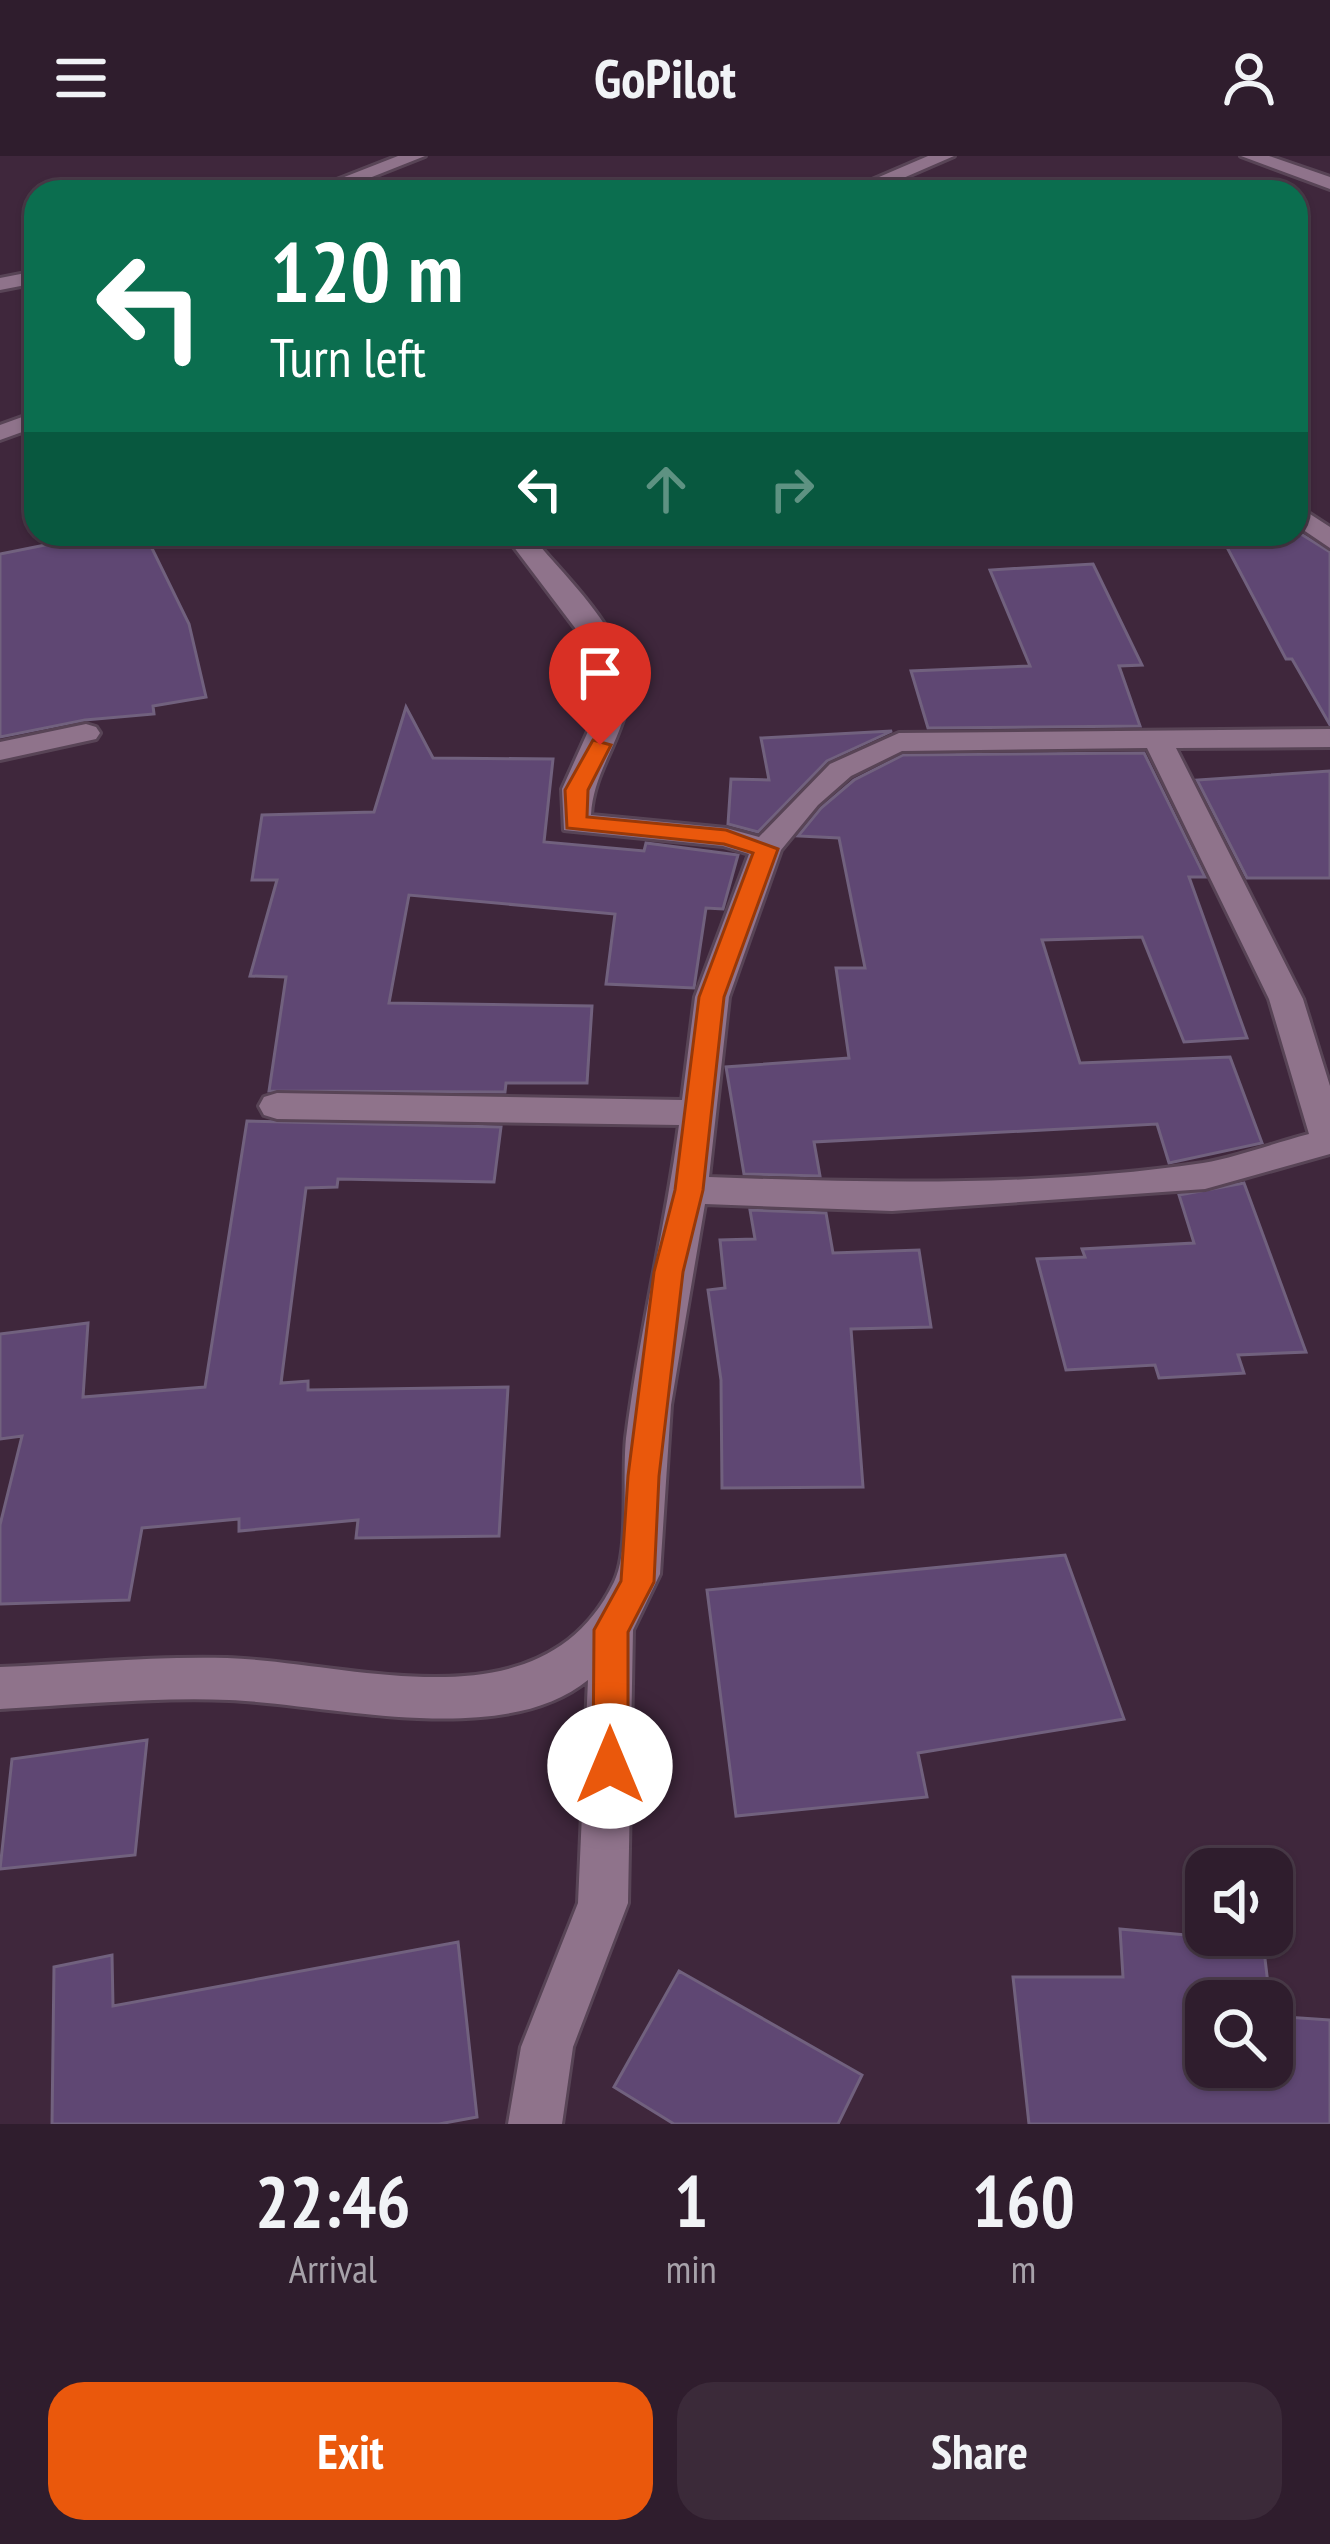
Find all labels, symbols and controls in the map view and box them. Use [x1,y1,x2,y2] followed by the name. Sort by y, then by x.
[594,43,736,113] text: GoPilot
[48,45,114,111] icon: menu
[1216,45,1282,111] icon: person
[270,216,463,325] text: 120 m
[72,228,228,384] icon: left
[270,322,426,392] text: Turn left
[507,456,573,522] icon: left
[633,456,699,522] icon: ahead
[759,456,825,522] icon: right
[549,622,651,745] pin
[567,640,633,706] icon: arrive
[547,1703,673,1829] position arrow
[1185,1848,1293,2088] map controls
[1185,1848,1293,1956] button: sound
[1185,1980,1293,2088] button: search
[255,2154,411,2247] text: 22:46
[674,2154,708,2247] text: 1
[972,2154,1075,2247] text: 160
[289,2243,377,2294] text: Arrival
[666,2243,717,2294] text: min
[1011,2243,1036,2294] text: m
[48,2382,653,2520] button: Exit
[677,2382,1282,2520] button: Share

